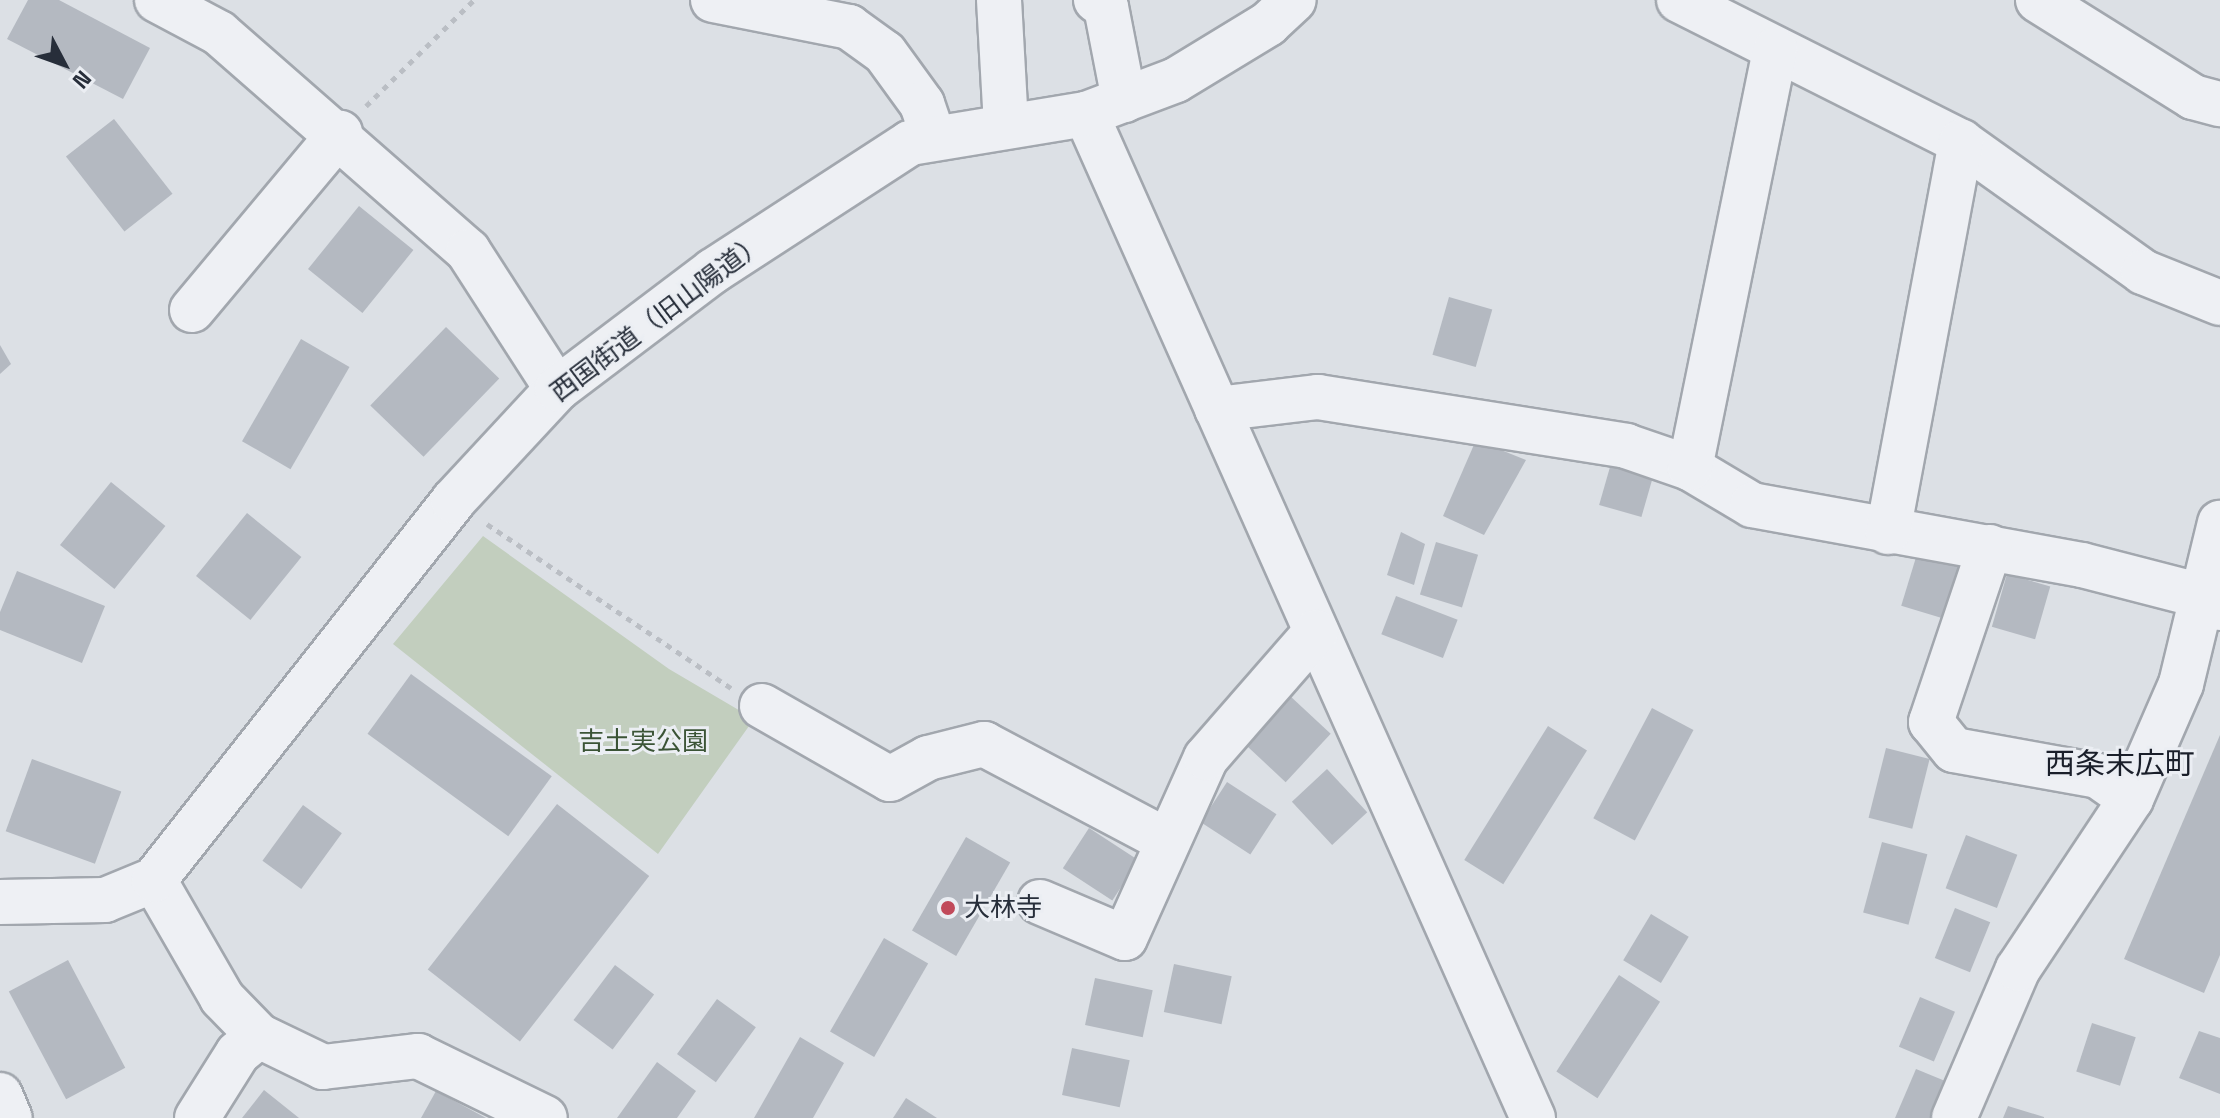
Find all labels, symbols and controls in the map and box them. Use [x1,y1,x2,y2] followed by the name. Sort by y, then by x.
[24,24,104,104] north arrow
[67,65,98,94] text: N
[545,227,771,409] street label: 西国街道（旧山陽道）
[578,726,708,758] park label: 吉土実公園
[2045,746,2195,782] district label: 西条末広町
[964,892,1042,924] place label: 大林寺
[939,899,957,917] marker: 大林寺

